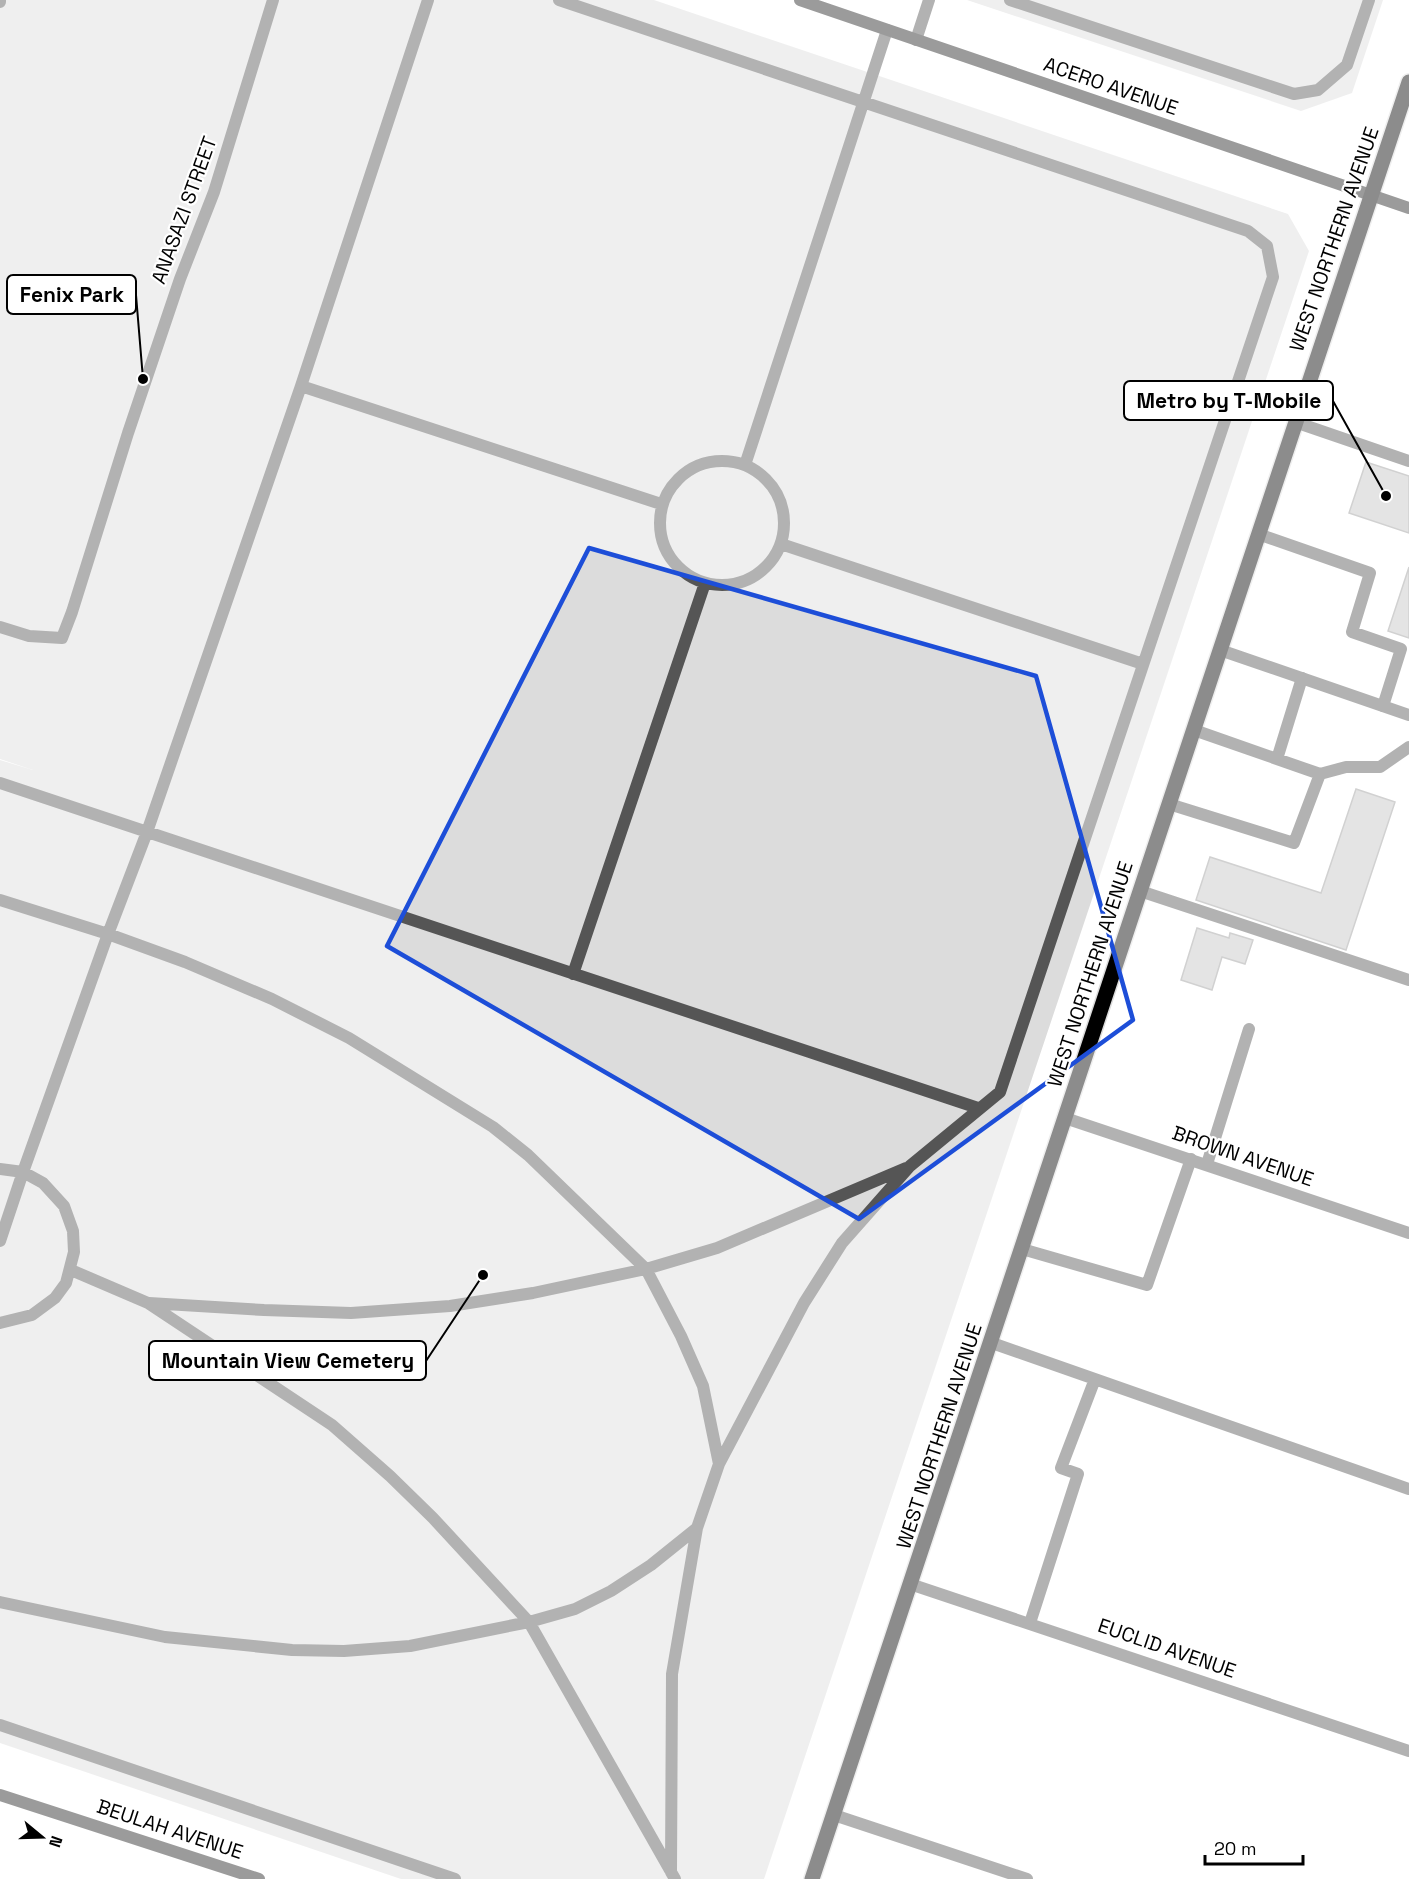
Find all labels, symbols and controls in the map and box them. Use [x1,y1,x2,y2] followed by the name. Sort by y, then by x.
[1040,51,1182,121] street label: ACERO AVENUE
[1283,123,1385,355] street label: WEST NORTHERN AVENUE
[145,132,223,287] street label: ANASAZI STREET
[7,275,136,314] callout: Fenix Park
[20,281,124,308] text: Fenix Park
[1124,381,1333,420] callout: Metro by T-Mobile
[1137,387,1321,414] text: Metro by T-Mobile
[1041,858,1139,1090] street label: WEST NORTHERN AVENUE
[1169,1120,1317,1192] street label: BROWN AVENUE
[890,1320,988,1552] street label: WEST NORTHERN AVENUE
[149,1341,426,1380] callout: Mountain View Cemetery
[162,1347,414,1374] text: Mountain View Cemetery
[1094,1612,1240,1684] street label: EUCLID AVENUE
[94,1793,246,1865] street label: BEULAH AVENUE
[12,1807,72,1867] north arrow
[1205,1828,1302,1866] scale bar
[44,1833,67,1850] text: N
[1214,1837,1257,1860] text: 20 m

